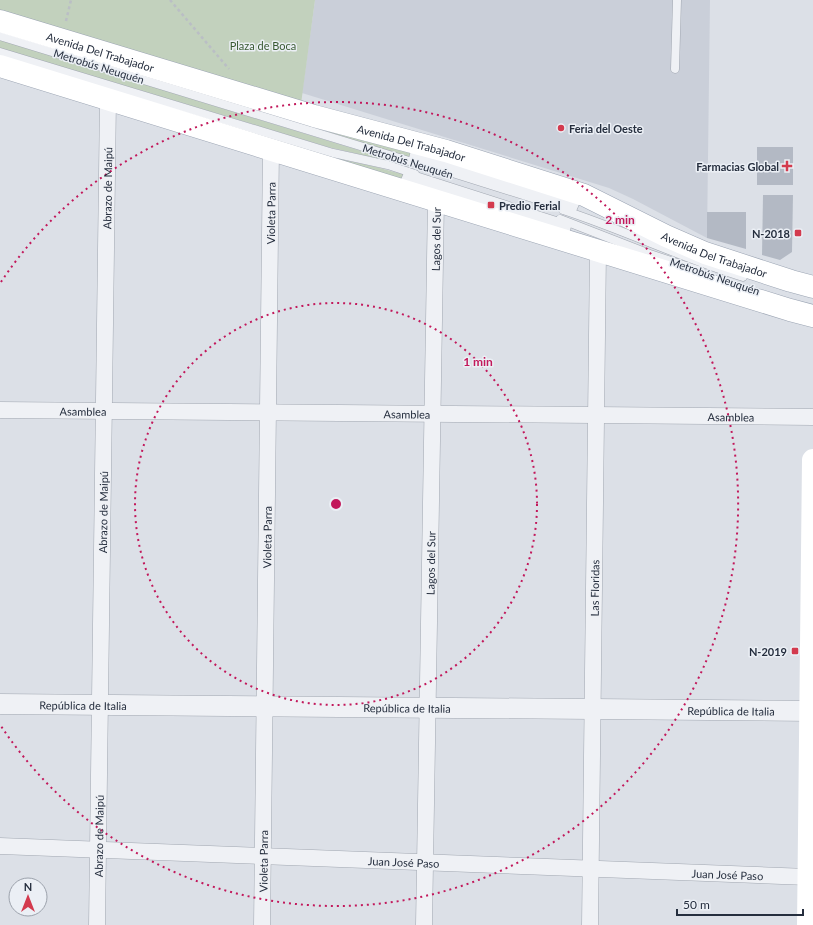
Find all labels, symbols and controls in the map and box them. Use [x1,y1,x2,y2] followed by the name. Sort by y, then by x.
[45,29,156,74] street label: Avenida Del Trabajador
[230,39,296,52] park label: Plaza de Boca
[52,46,146,86] street label: Metrobús Neuquén
[356,121,467,163] street label: Avenida Del Trabajador
[569,122,643,135] place label: Feria del Oeste
[556,123,566,133] marker: Feria del Oeste
[361,141,455,181] street label: Metrobús Neuquén
[100,147,114,229] street label: Abrazo de Maipú
[696,160,779,173] place label: Farmacias Global
[782,161,792,171] marker: Farmacias Global
[263,182,277,244] street label: Violeta Parra
[499,199,561,212] place label: Predio Ferial
[486,200,496,210] marker: Predio Ferial
[428,207,442,271] street label: Lagos del Sur
[605,212,635,227] text: 2 min
[752,227,790,240] place label: N-2018
[660,228,769,279] street label: Avenida Del Trabajador
[793,228,803,238] marker: N-2018
[668,255,762,297] street label: Metrobús Neuquén
[463,354,493,369] text: 1 min
[60,404,106,417] street label: Asamblea
[384,407,430,420] street label: Asamblea
[708,410,754,423] street label: Asamblea
[95,471,110,553] street label: Abrazo de Maipú
[329,497,343,511] centre of rings
[260,506,273,568] street label: Violeta Parra
[423,531,437,595] street label: Lagos del Sur
[587,559,601,616] street label: Las Floridas
[749,645,787,658] place label: N-2019
[790,646,800,656] marker: N-2019
[39,698,127,712] street label: República de Italia
[363,701,451,714] street label: República de Italia
[687,703,775,717] street label: República de Italia
[91,795,105,877] street label: Abrazo de Maipú
[256,830,270,892] street label: Violeta Parra
[368,854,440,869] street label: Juan José Paso
[691,866,764,882] street label: Juan José Paso
[8,877,48,917] north arrow
[24,880,32,893] text: N
[677,891,803,917] scale bar
[683,897,710,912] text: 50 m

